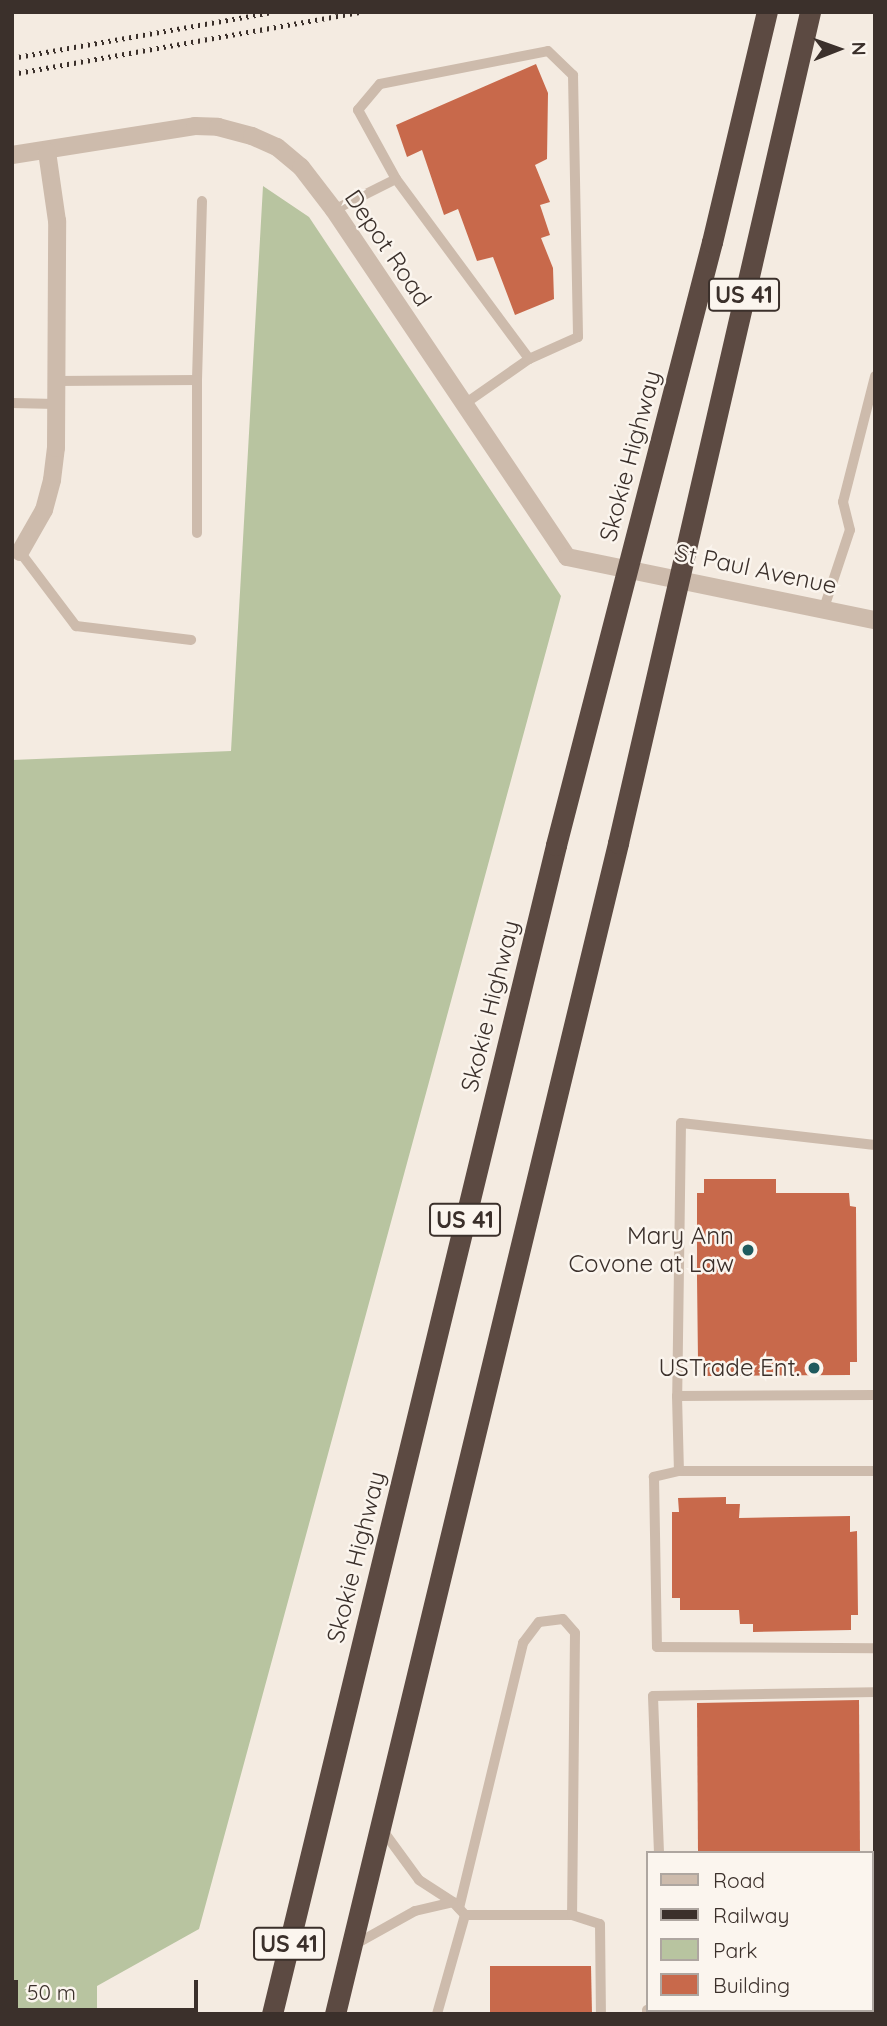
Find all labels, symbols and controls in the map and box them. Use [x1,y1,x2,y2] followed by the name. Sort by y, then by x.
[803,14,873,84] north arrow
[847,41,871,56] text: N
[339,184,437,312] street label: Depot Road
[707,276,781,314] road number: US 41
[593,367,667,545] street label: Skokie Highway
[673,538,839,600] street label: St Paul Avenue
[455,917,525,1095] street label: Skokie Highway
[428,1200,502,1240] road number: US 41
[568,1222,734,1278] place label: Mary Ann Covone at Law
[740,1242,756,1258] marker: Mary Ann Covone at Law
[658,1354,800,1382] place label: USTrade Ent.
[806,1360,822,1376] marker: USTrade Ent.
[321,1468,391,1646] street label: Skokie Highway
[646,1851,873,2012] legend
[713,1867,765,1893] text: Road
[713,1902,789,1928] text: Railway
[252,1924,326,1964] road number: US 41
[713,1937,757,1963] text: Park
[18,1966,201,2010] scale bar
[713,1972,790,1998] text: Building
[27,1979,76,2005] text: 50 m

